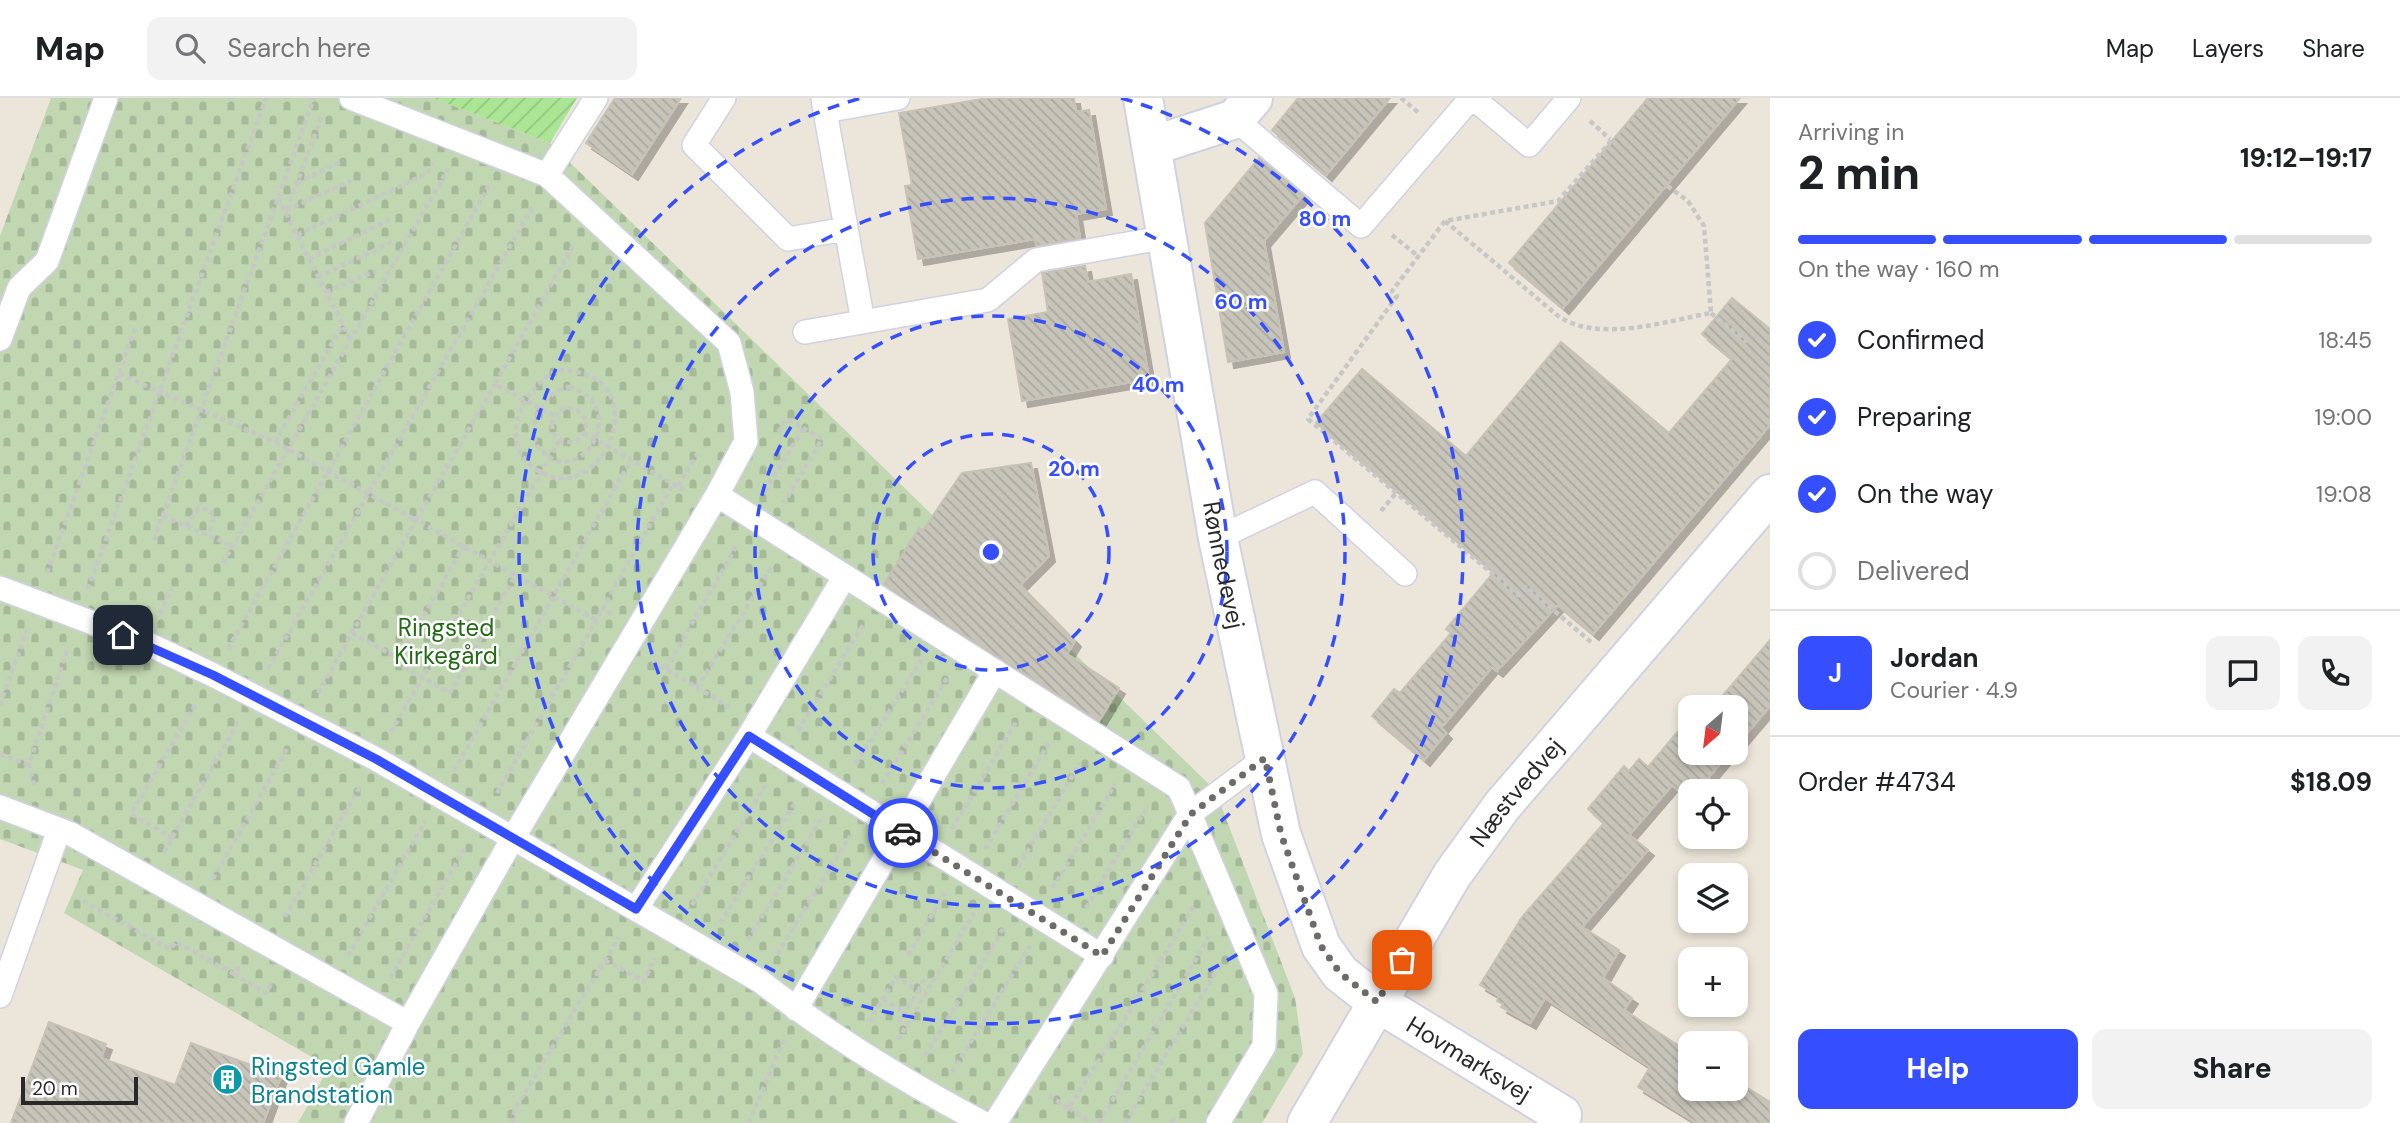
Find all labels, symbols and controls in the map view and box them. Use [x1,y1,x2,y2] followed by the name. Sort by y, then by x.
[147,17,637,80] search box
[35,27,105,70] text: Map
[171,29,209,67] icon: search
[227,31,371,65] text: Search here
[2106,33,2154,64] text: Map
[2192,33,2264,64] text: Layers
[2302,33,2365,64] text: Share
[1798,117,1904,147] text: Arriving in
[2240,141,2372,175] text: 19:12–19:17
[1798,143,1920,203] text: 2 min
[1299,205,1351,233] text: 80 m
[1798,254,1999,284] text: On the way · 160 m
[1215,288,1267,316] text: 60 m
[1798,321,1836,359] icon: check
[1857,323,1984,357] text: Confirmed
[2318,325,2372,355] text: 18:45
[1131,371,1185,399] text: 40 m
[1798,398,1836,436] icon: check
[1857,400,1972,434] text: Preparing
[2314,402,2372,432] text: 19:00
[1048,455,1100,483] text: 20 m
[1798,475,1836,513] icon: check
[1857,477,1993,511] text: On the way
[2316,479,2372,509] text: 19:08
[1196,499,1252,632] street label: Rønnedevej
[979,540,1003,564] centre of rings
[1857,554,1970,588] text: Delivered
[93,605,153,665] pin
[394,612,498,671] park label: Ringsted Kirkegård
[104,616,142,654] icon: home
[2206,636,2280,710] button: chat
[2298,636,2372,710] button: phone
[1890,641,1979,675] text: Jordan
[1828,656,1842,690] text: J
[1890,675,2018,705] text: Courier · 4.9
[1678,695,1748,765] north arrow
[1678,695,1748,1101] map controls
[1462,731,1569,853] street label: Næstvedvej
[1798,765,1956,799] text: Order #4734
[2290,765,2372,799] text: $18.09
[1678,779,1748,849] button: locate
[868,798,938,868] courier
[884,814,922,852] icon: car
[1678,863,1748,933] button: layers
[1372,930,1432,990] pin
[1383,941,1421,979] icon: bag
[1678,947,1748,1017] button: +
[1401,1008,1537,1108] street label: Hovmarksvej
[1798,1029,2078,1109] button: Help
[2092,1029,2372,1109] button: Share
[1678,1031,1748,1101] button: −
[251,1051,425,1110] place label: Ringsted Gamle Brandstation
[211,1063,245,1097] building icon: Ringsted Gamle Brandstation
[21,1074,138,1106] scale bar
[32,1076,78,1101] text: 20 m

